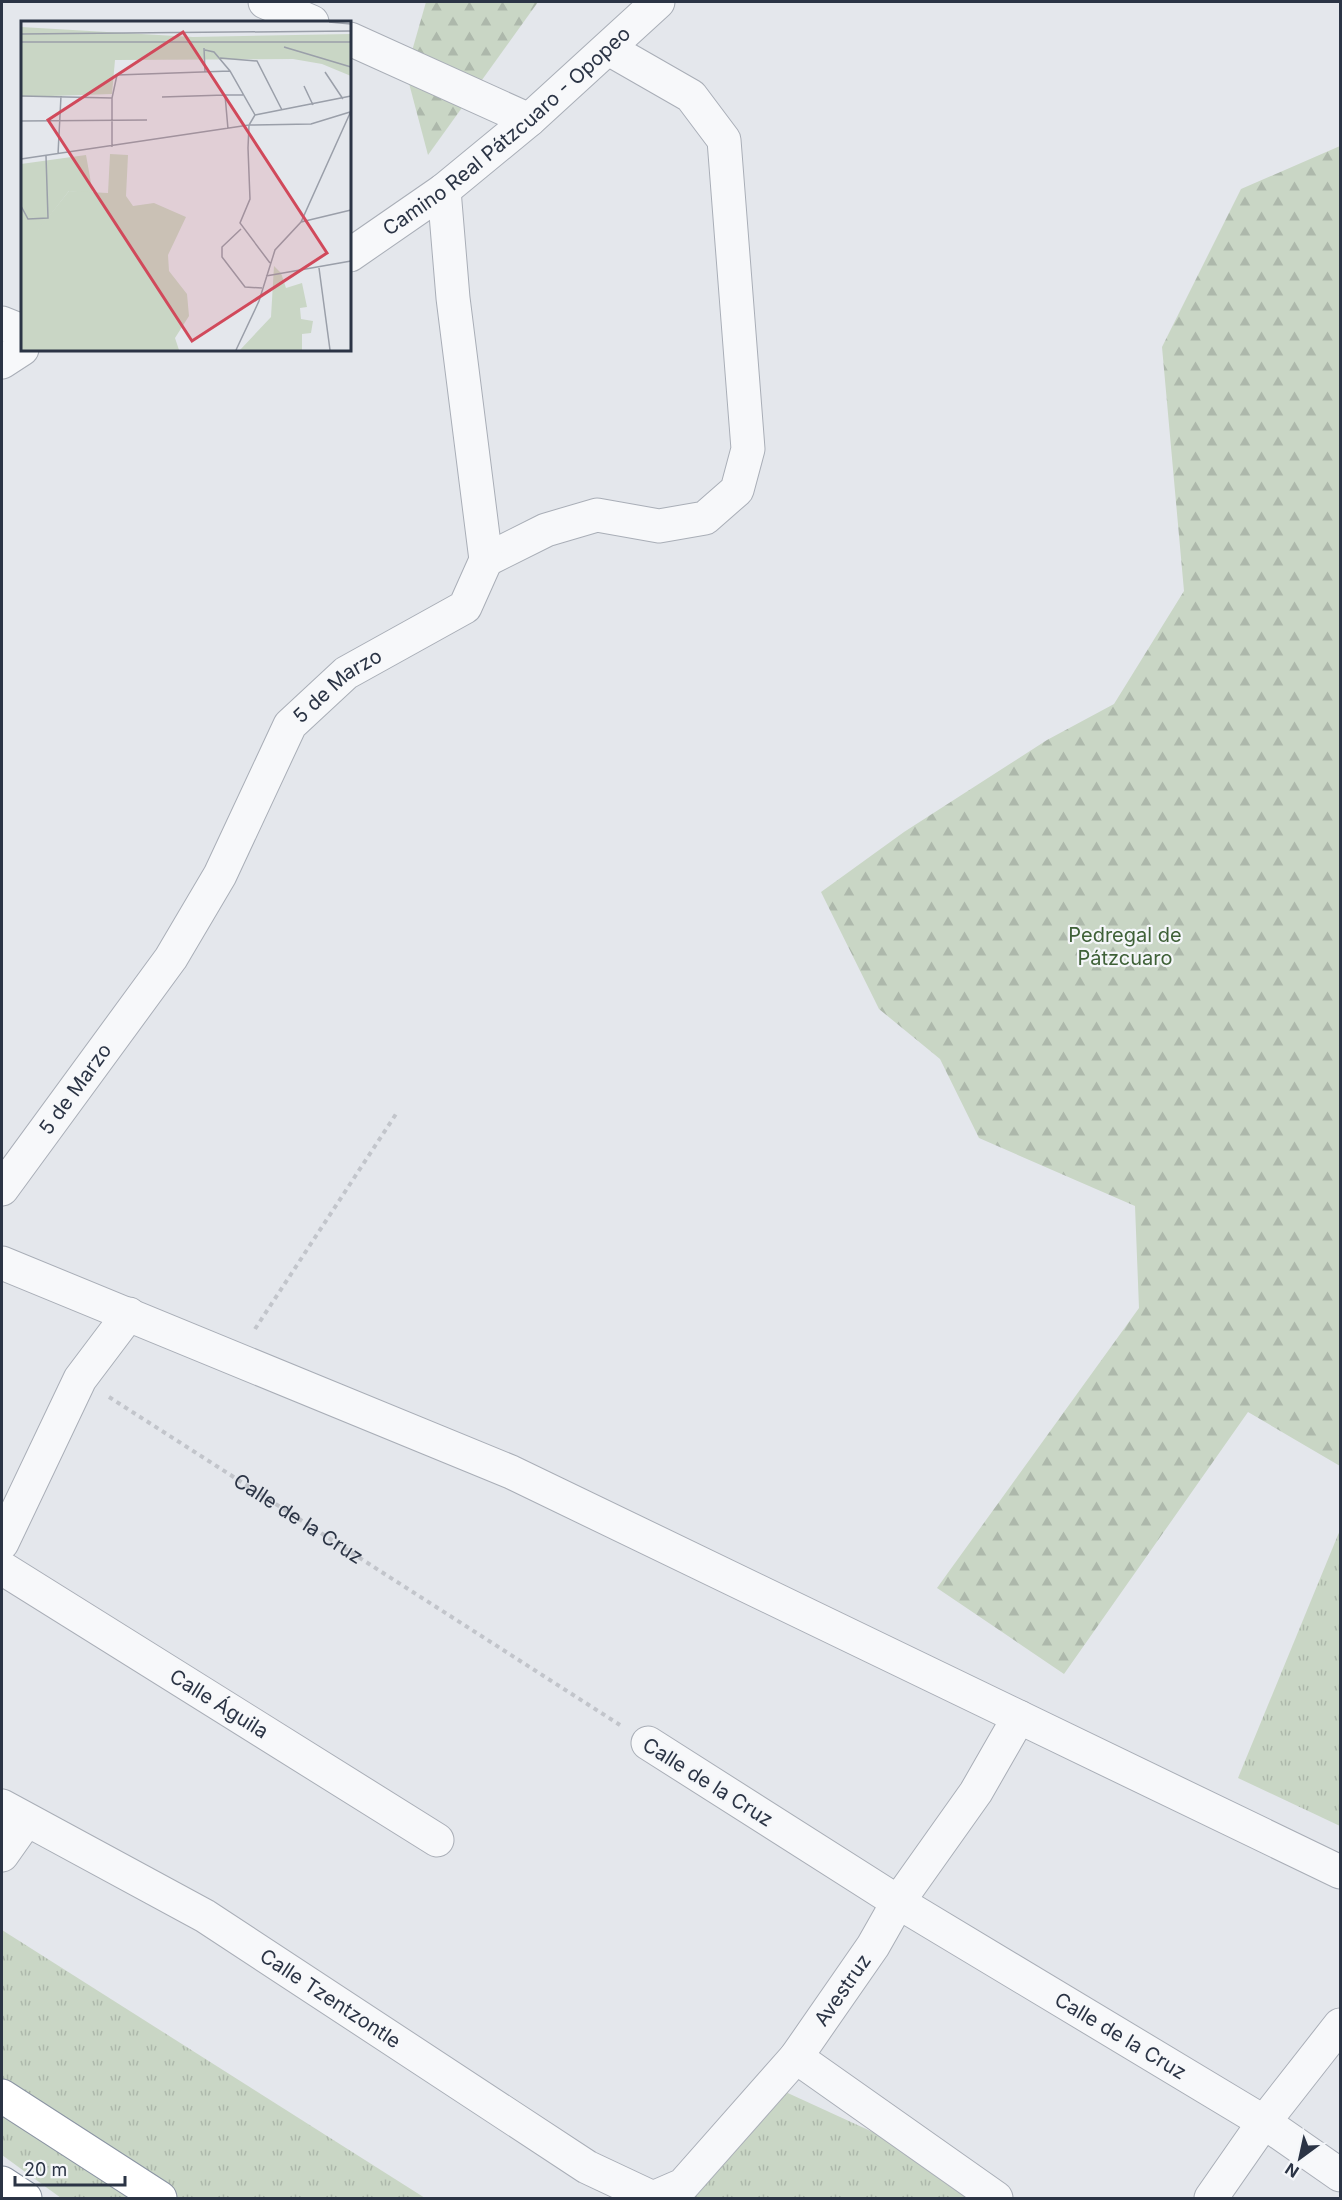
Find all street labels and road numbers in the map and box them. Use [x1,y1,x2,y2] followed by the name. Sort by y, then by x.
[378,21,635,241] street label: Camino Real Pátzcuaro - Opopeo
[288,644,386,728] street label: 5 de Marzo
[34,1039,116,1139] street label: 5 de Marzo
[229,1468,368,1569] street label: Calle de la Cruz
[165,1664,273,1743] street label: Calle Águila
[638,1732,778,1832] street label: Calle de la Cruz
[256,1944,405,2053] street label: Calle Tzentzontle
[809,1949,876,2031] street label: Avestruz
[1051,1987,1191,2084] street label: Calle de la Cruz

